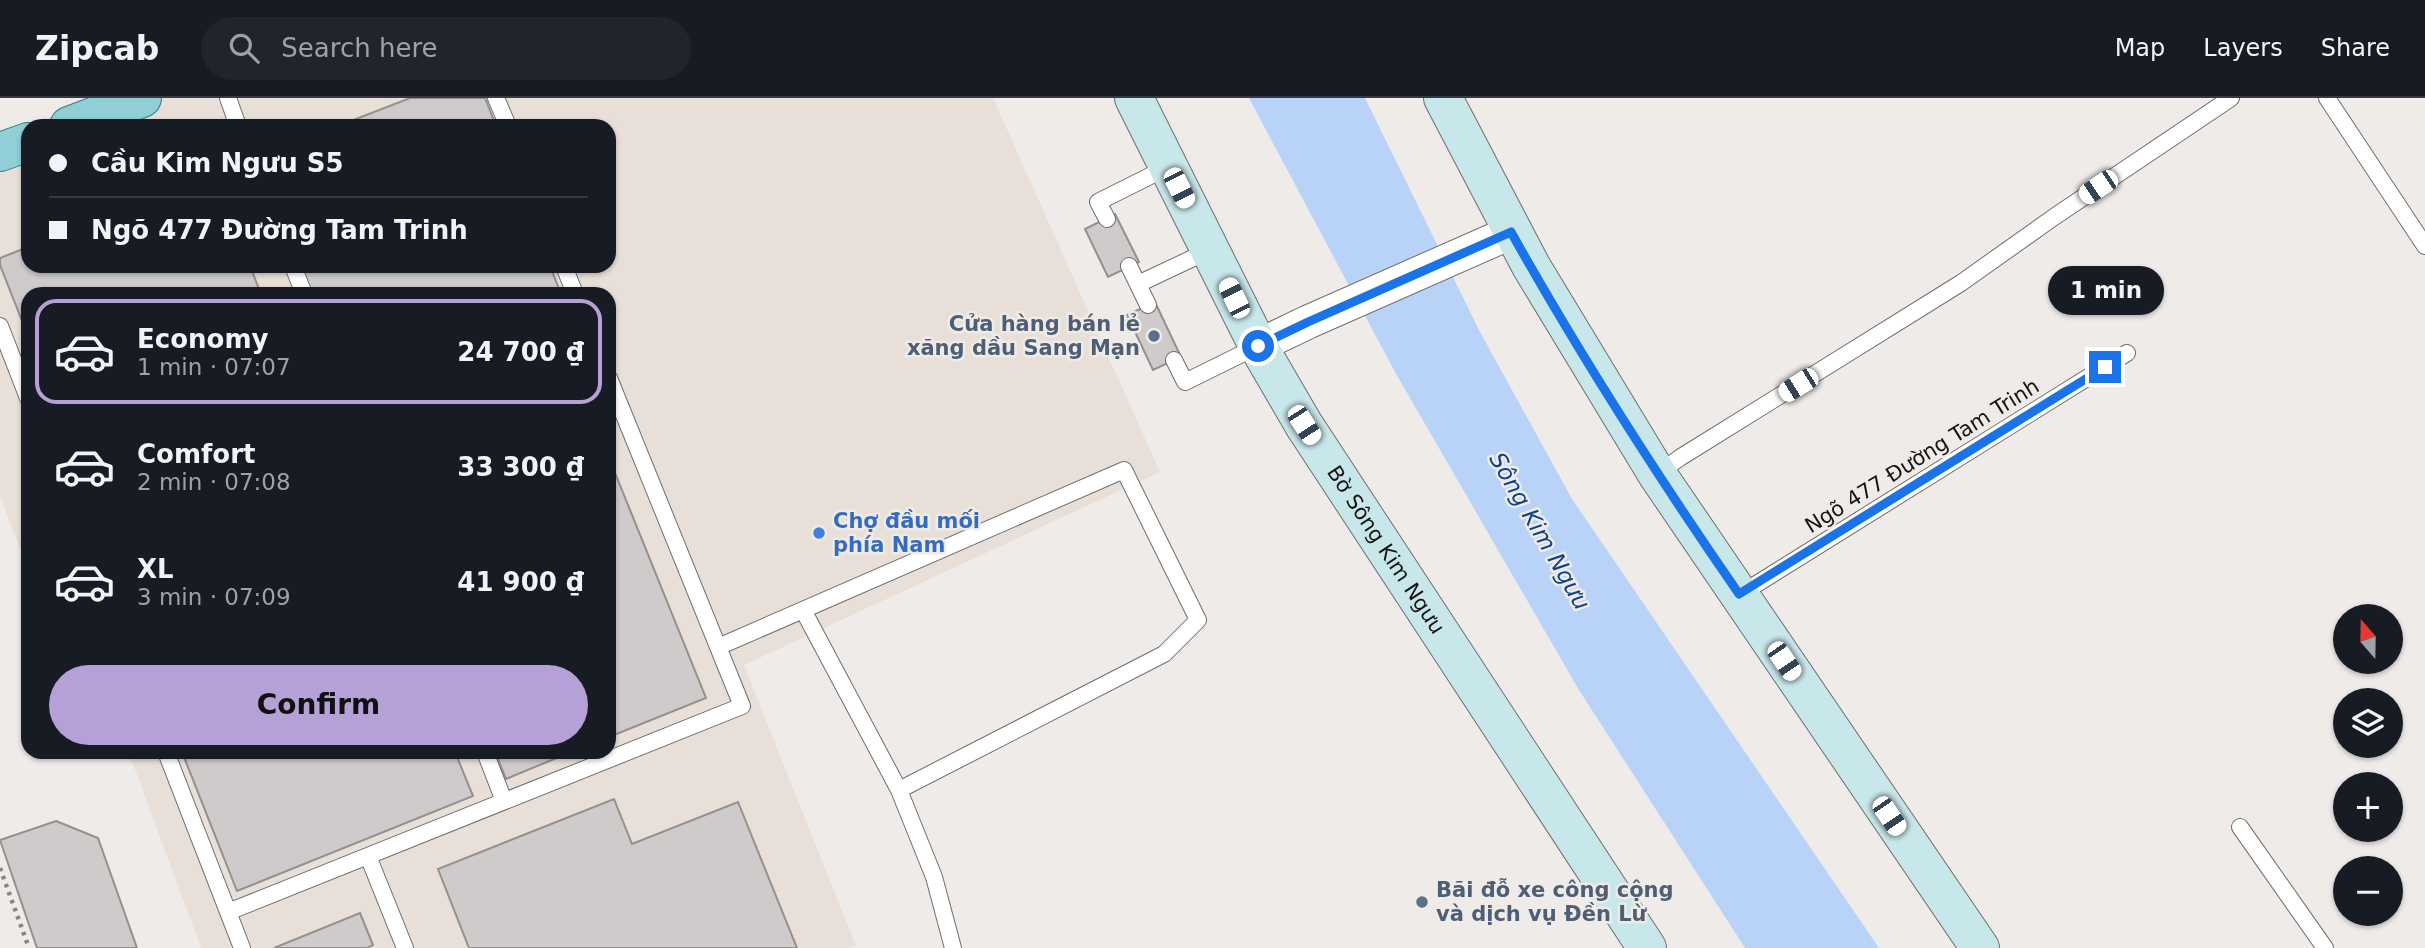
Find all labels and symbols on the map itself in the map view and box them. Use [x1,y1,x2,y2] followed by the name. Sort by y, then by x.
[1161,165,1198,211] car
[2075,167,2122,207] car
[2047,266,2163,314] callout: 1 min
[1216,275,1253,321] car
[907,312,1140,360] place label: Cửa hàng bán lẻ xăng dầu Sang Mạn
[1146,328,1162,344] marker: Cửa hàng bán lẻ xăng dầu Sang Mạn
[1242,330,1274,362] route start
[2089,351,2121,383] route end
[1775,365,1822,405] car
[1801,374,2043,538] street label: Ngõ 477 Đường Tam Trinh
[1284,402,1325,448] car
[1484,448,1596,614] water label: Sông Kim Ngưu
[1322,461,1450,638] street label: Bờ Sông Kim Ngưu
[833,509,980,557] place label: Chợ đầu mối phía Nam
[811,525,827,541] marker: Chợ đầu mối phía Nam
[2333,604,2403,674] north arrow
[1764,638,1805,684] car
[1869,793,1910,839] car
[1436,878,1674,926] place label: Bãi đỗ xe công cộng và dịch vụ Đền Lừ
[1414,894,1430,910] marker: Bãi đỗ xe công cộng và dịch vụ Đền Lừ

